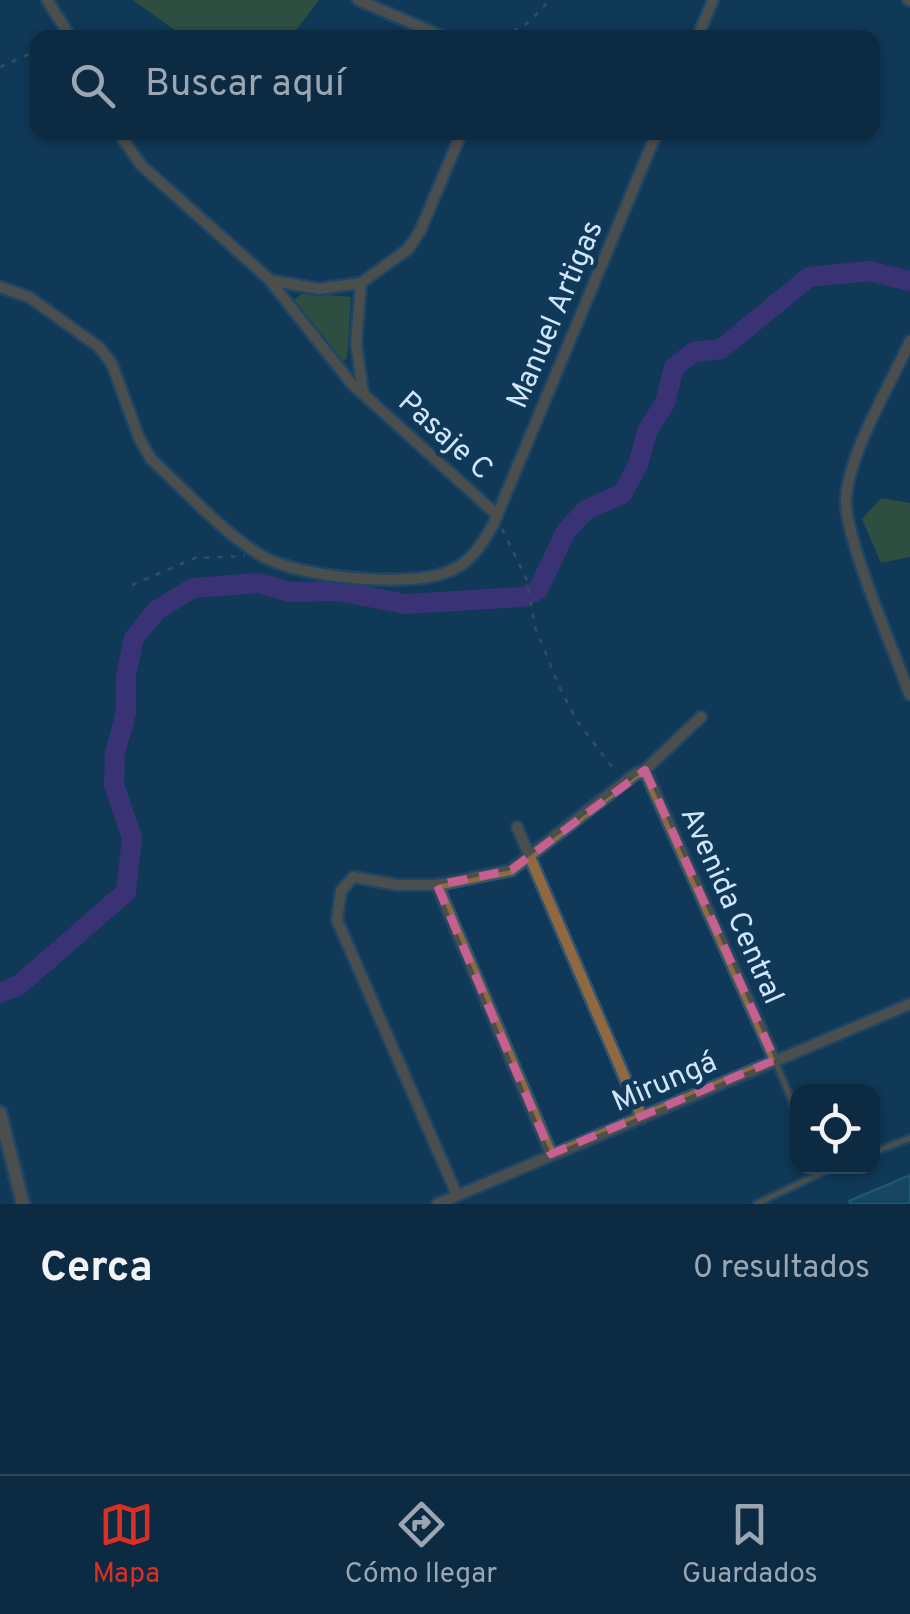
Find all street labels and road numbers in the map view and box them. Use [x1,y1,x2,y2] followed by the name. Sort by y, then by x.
[500,215,613,415] street label: Manuel Artigas
[389,385,499,489] street label: Pasaje C
[671,802,791,1010] street label: Avenida Central
[607,1045,723,1122] street label: Mirungá

